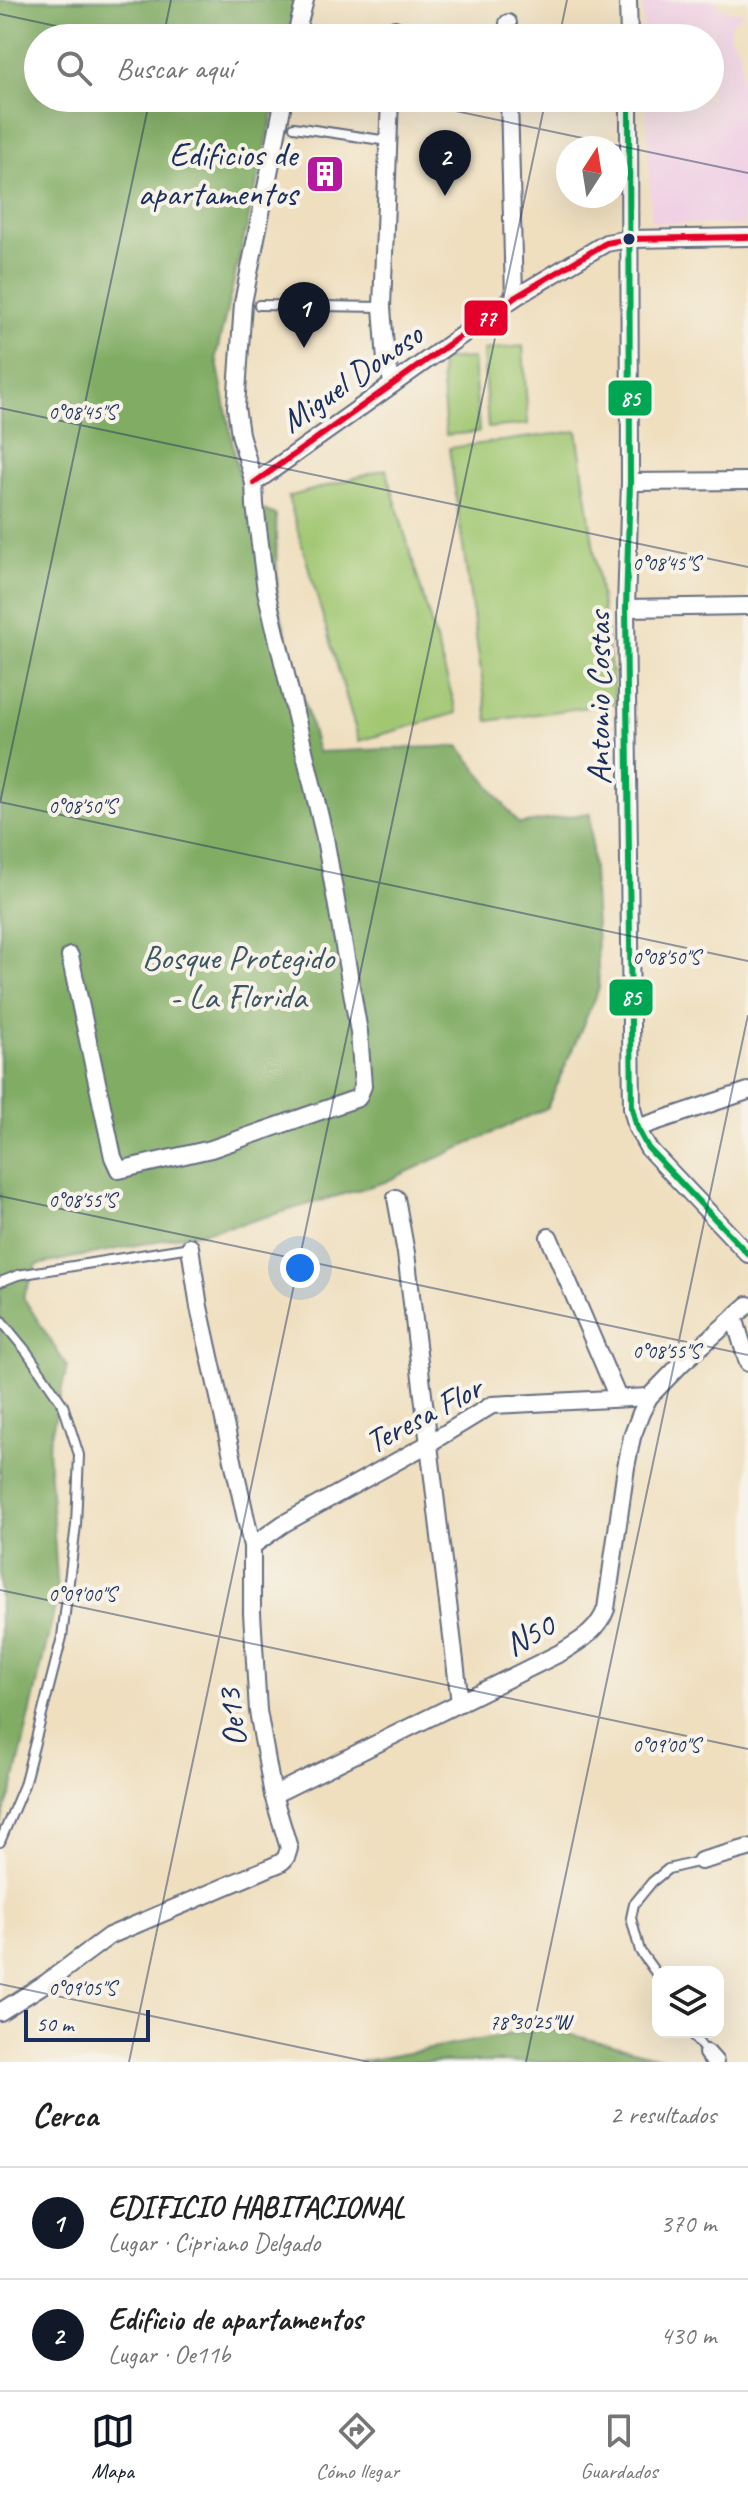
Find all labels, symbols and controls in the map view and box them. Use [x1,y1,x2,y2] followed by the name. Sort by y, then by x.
[24,24,724,112] search box
[52,46,96,90] icon: search
[116,49,234,87] text: Buscar aquí
[419,130,471,196] pin: 2
[138,133,300,215] place label: Edificios de apartamentos
[556,136,628,208] north arrow
[304,153,346,195] building icon: Edificios de apartamentos
[621,231,637,247] unlabelled marker
[278,282,330,348] pin: 1
[463,299,509,337] line badge: 77
[476,305,498,333] text: 77
[272,312,432,442] street label: Miguel Donoso
[607,379,653,417] line badge: 85
[620,385,642,413] text: 85
[48,400,120,425] text: 0°08'45"S
[632,551,704,576] text: 0°08'45"S
[577,608,620,785] street label: Antonio Costas
[48,794,120,819] text: 0°08'50"S
[142,936,336,1018] park label: Bosque Protegido - La Florida
[632,945,704,970] text: 0°08'50"S
[608,978,654,1017] line badge: 85
[621,984,643,1012] text: 85
[48,1188,120,1213] text: 0°08'55"S
[280,1248,320,1288] your location
[632,1339,704,1364] text: 0°08'55"S
[357,1364,492,1463] street label: Teresa Flor
[48,1582,120,1607] text: 0°09'00"S
[497,1602,564,1665] street label: N50
[206,1684,256,1750] street label: Oe13
[632,1733,704,1758] text: 0°09'00"S
[652,1966,724,2038] map controls
[652,1966,724,2038] button: layers
[48,1976,120,2001] text: 0°09'05"S
[24,2006,150,2042] scale bar
[36,2010,73,2038] text: 50 m
[489,2010,574,2035] text: 78°30'25"W
[32,2093,98,2136] text: Cerca
[610,2098,716,2131] text: 2 resultados
[108,2188,404,2226] text: EDIFICIO HABITACIONAL
[52,2207,64,2240] text: 1
[660,2207,716,2240] text: 370 m
[108,2226,320,2259] text: Lugar · Cipriano Delgado
[108,2300,362,2338] text: Edificio de apartamentos
[52,2319,64,2352] text: 2
[660,2319,716,2352] text: 430 m
[108,2338,230,2371] text: Lugar · Oe11b
[91,2409,135,2485] tab: Mapa
[316,2409,399,2485] tab: Cómo llegar
[580,2409,657,2485] tab: Guardados

